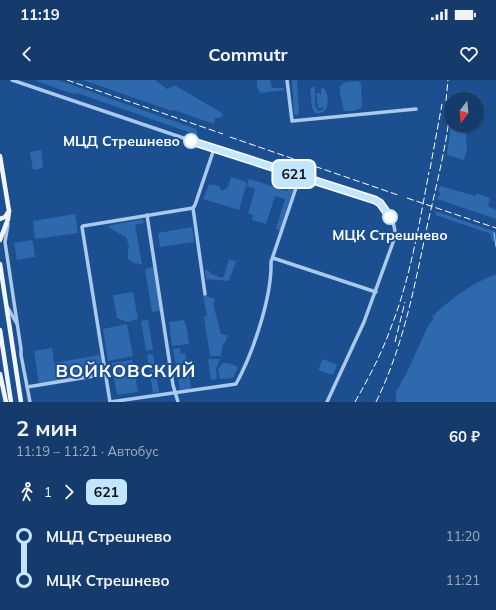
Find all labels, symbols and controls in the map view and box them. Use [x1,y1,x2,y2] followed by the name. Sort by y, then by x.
[20,5,60,24] text: 11:19
[16,43,38,65] icon: back
[208,43,288,66] text: Commutr
[458,43,480,65] icon: heart
[444,92,484,132] north arrow
[444,92,484,132] map controls
[63,132,180,150] place label: МЦД Стрешнево
[183,133,199,149] marker: МЦД Стрешнево
[271,161,317,187] line badge: 621
[281,165,307,183] text: 621
[382,209,398,225] marker: МЦК Стрешнево
[332,226,448,244] place label: МЦК Стрешнево
[56,359,196,382] district label: ВОЙКОВСКИЙ
[16,414,78,442] text: 2 мин
[449,427,480,446] text: 60 ₽
[16,443,159,459] text: 11:19 – 11:21 · Автобус
[16,481,38,503] icon: walk
[58,481,80,503] icon: forward
[94,483,119,501] text: 621
[44,484,52,500] text: 1
[46,527,171,546] text: МЦД Стрешнево
[446,528,480,544] text: 11:20
[46,571,170,590] text: МЦК Стрешнево
[446,572,480,588] text: 11:21

